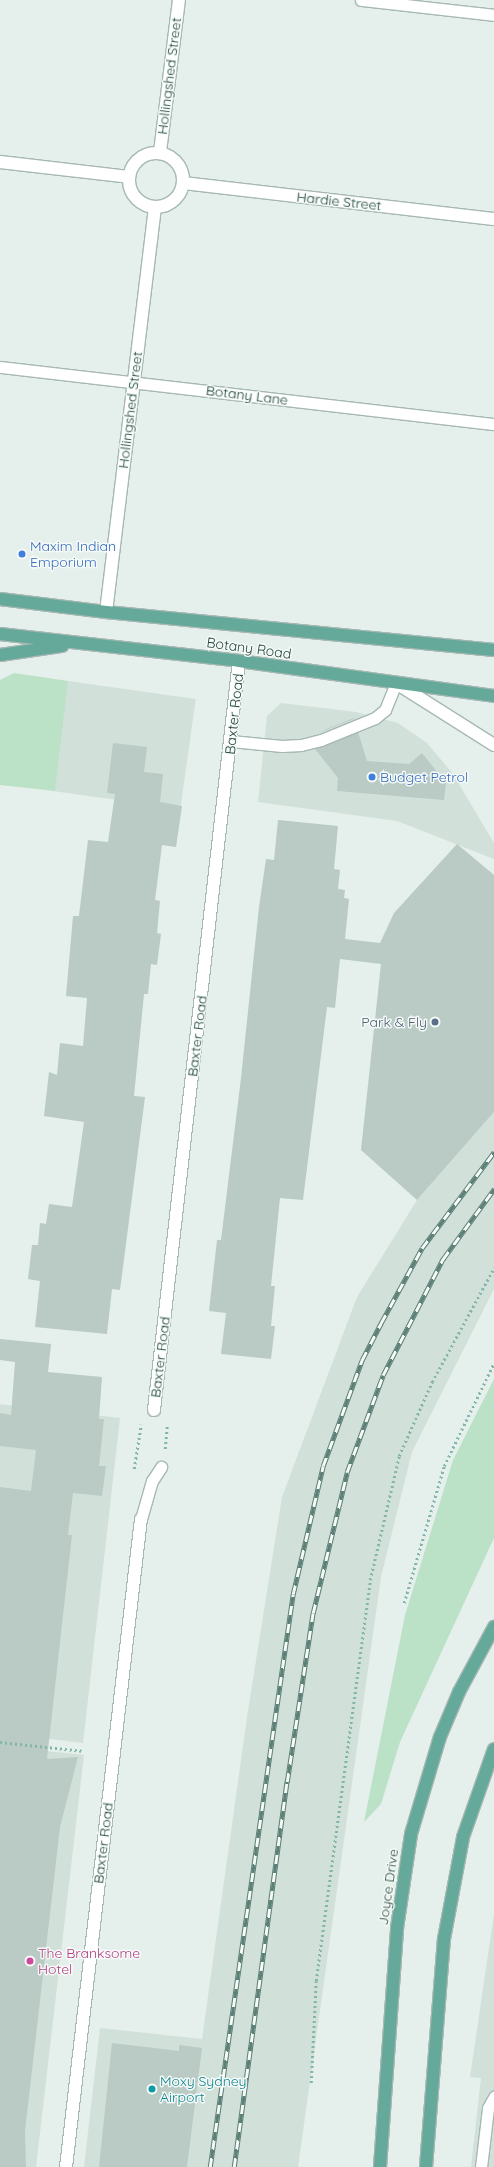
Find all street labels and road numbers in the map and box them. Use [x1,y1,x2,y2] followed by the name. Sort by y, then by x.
[153,17,185,135] street label: Hollingshed Street
[296,188,382,214] street label: Hardie Street
[114,351,146,469] street label: Hollingshed Street
[205,382,289,408] street label: Botany Lane
[206,634,292,662] street label: Botany Road
[221,673,247,755] street label: Baxter Road
[184,994,210,1078] street label: Baxter Road
[147,1315,173,1399] street label: Baxter Road
[90,1801,116,1885] street label: Baxter Road
[374,1848,402,1926] street label: Joyce Drive

